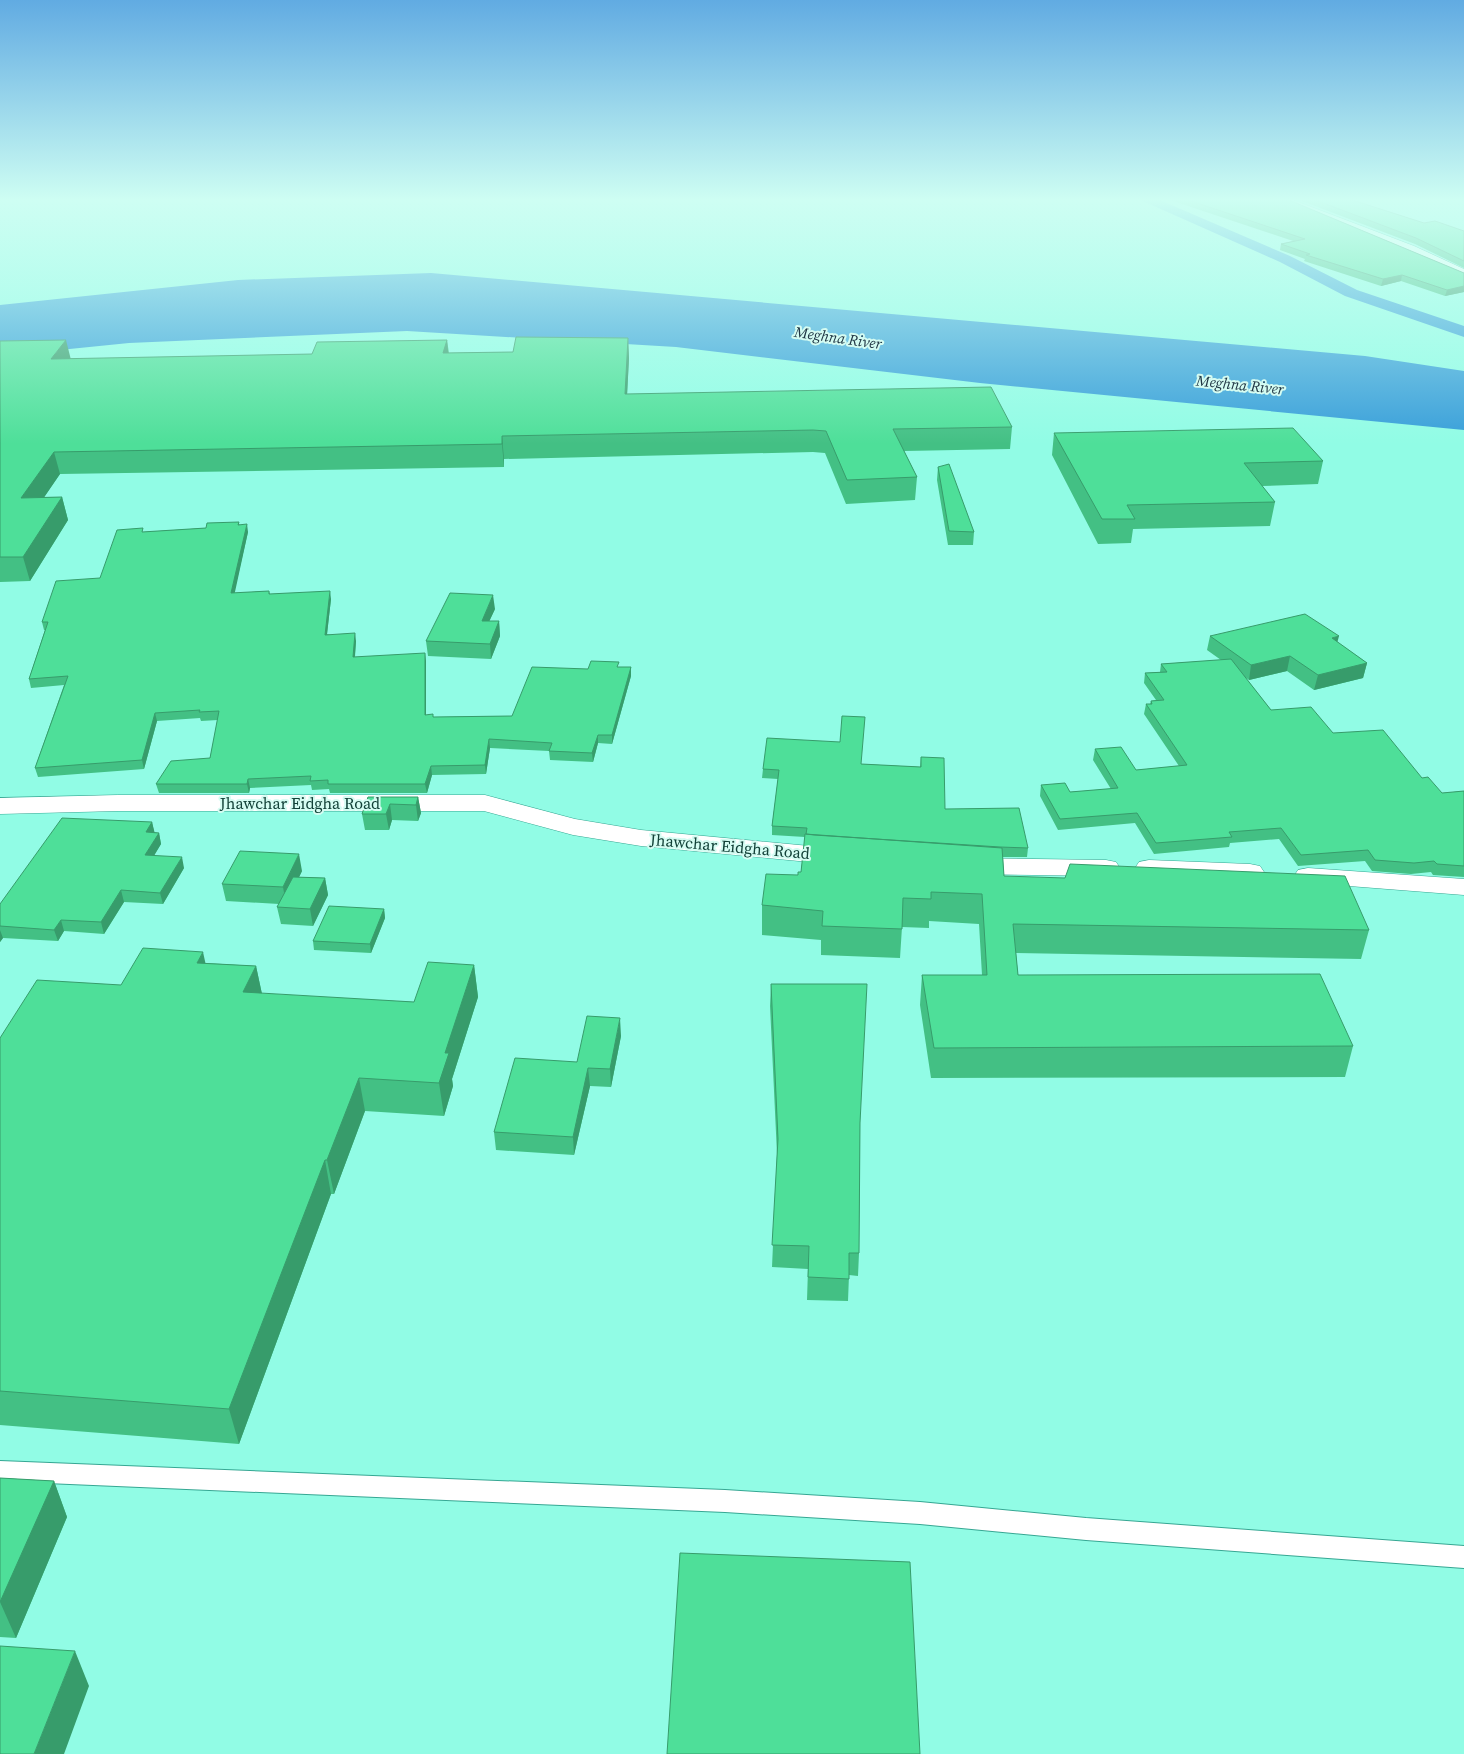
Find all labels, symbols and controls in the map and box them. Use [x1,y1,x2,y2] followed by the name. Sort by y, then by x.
[792,321,884,354] water label: Meghna River
[1194,369,1286,400] water label: Meghna River
[219,792,380,814] street label: Jhawchar Eidgha Road
[648,828,811,864] street label: Jhawchar Eidgha Road

